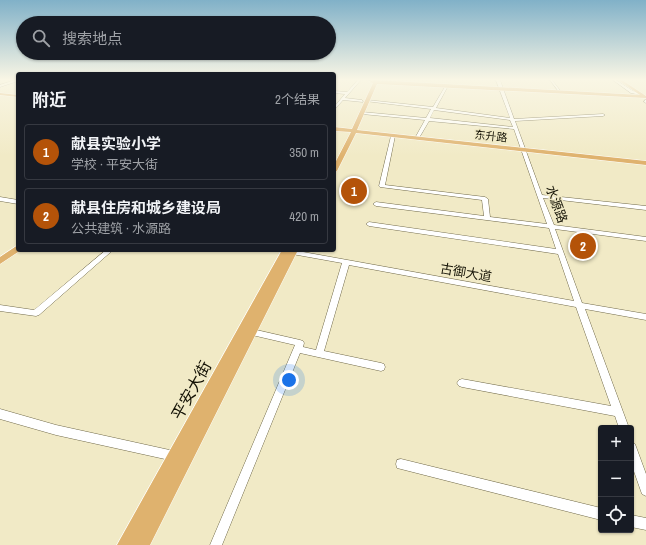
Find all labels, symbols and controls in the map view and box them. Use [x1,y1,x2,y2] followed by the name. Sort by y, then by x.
[16,16,336,60] search box
[30,27,52,49] icon: search
[62,28,122,49] text: 搜索地点
[32,88,66,111] text: 附近
[275,91,320,108] text: 2个结果
[474,127,508,145] street label: 东升路
[71,133,161,154] text: 献县实验小学
[43,144,49,161] text: 1
[289,144,319,161] text: 350 m
[71,156,158,173] text: 学校 · 平安大街
[341,176,367,206] pin: 1
[542,183,571,225] street label: 水源路
[71,197,221,218] text: 献县住房和城乡建设局
[43,208,49,225] text: 2
[289,208,319,225] text: 420 m
[71,220,171,237] text: 公共建筑 · 水源路
[570,231,596,261] pin: 2
[439,260,493,285] street label: 古御大道
[166,357,216,423] street label: 平安大街
[279,370,299,390] your location
[598,425,634,533] map controls
[598,425,634,461] button: +
[598,461,634,497] button: −
[598,497,634,533] button: locate

